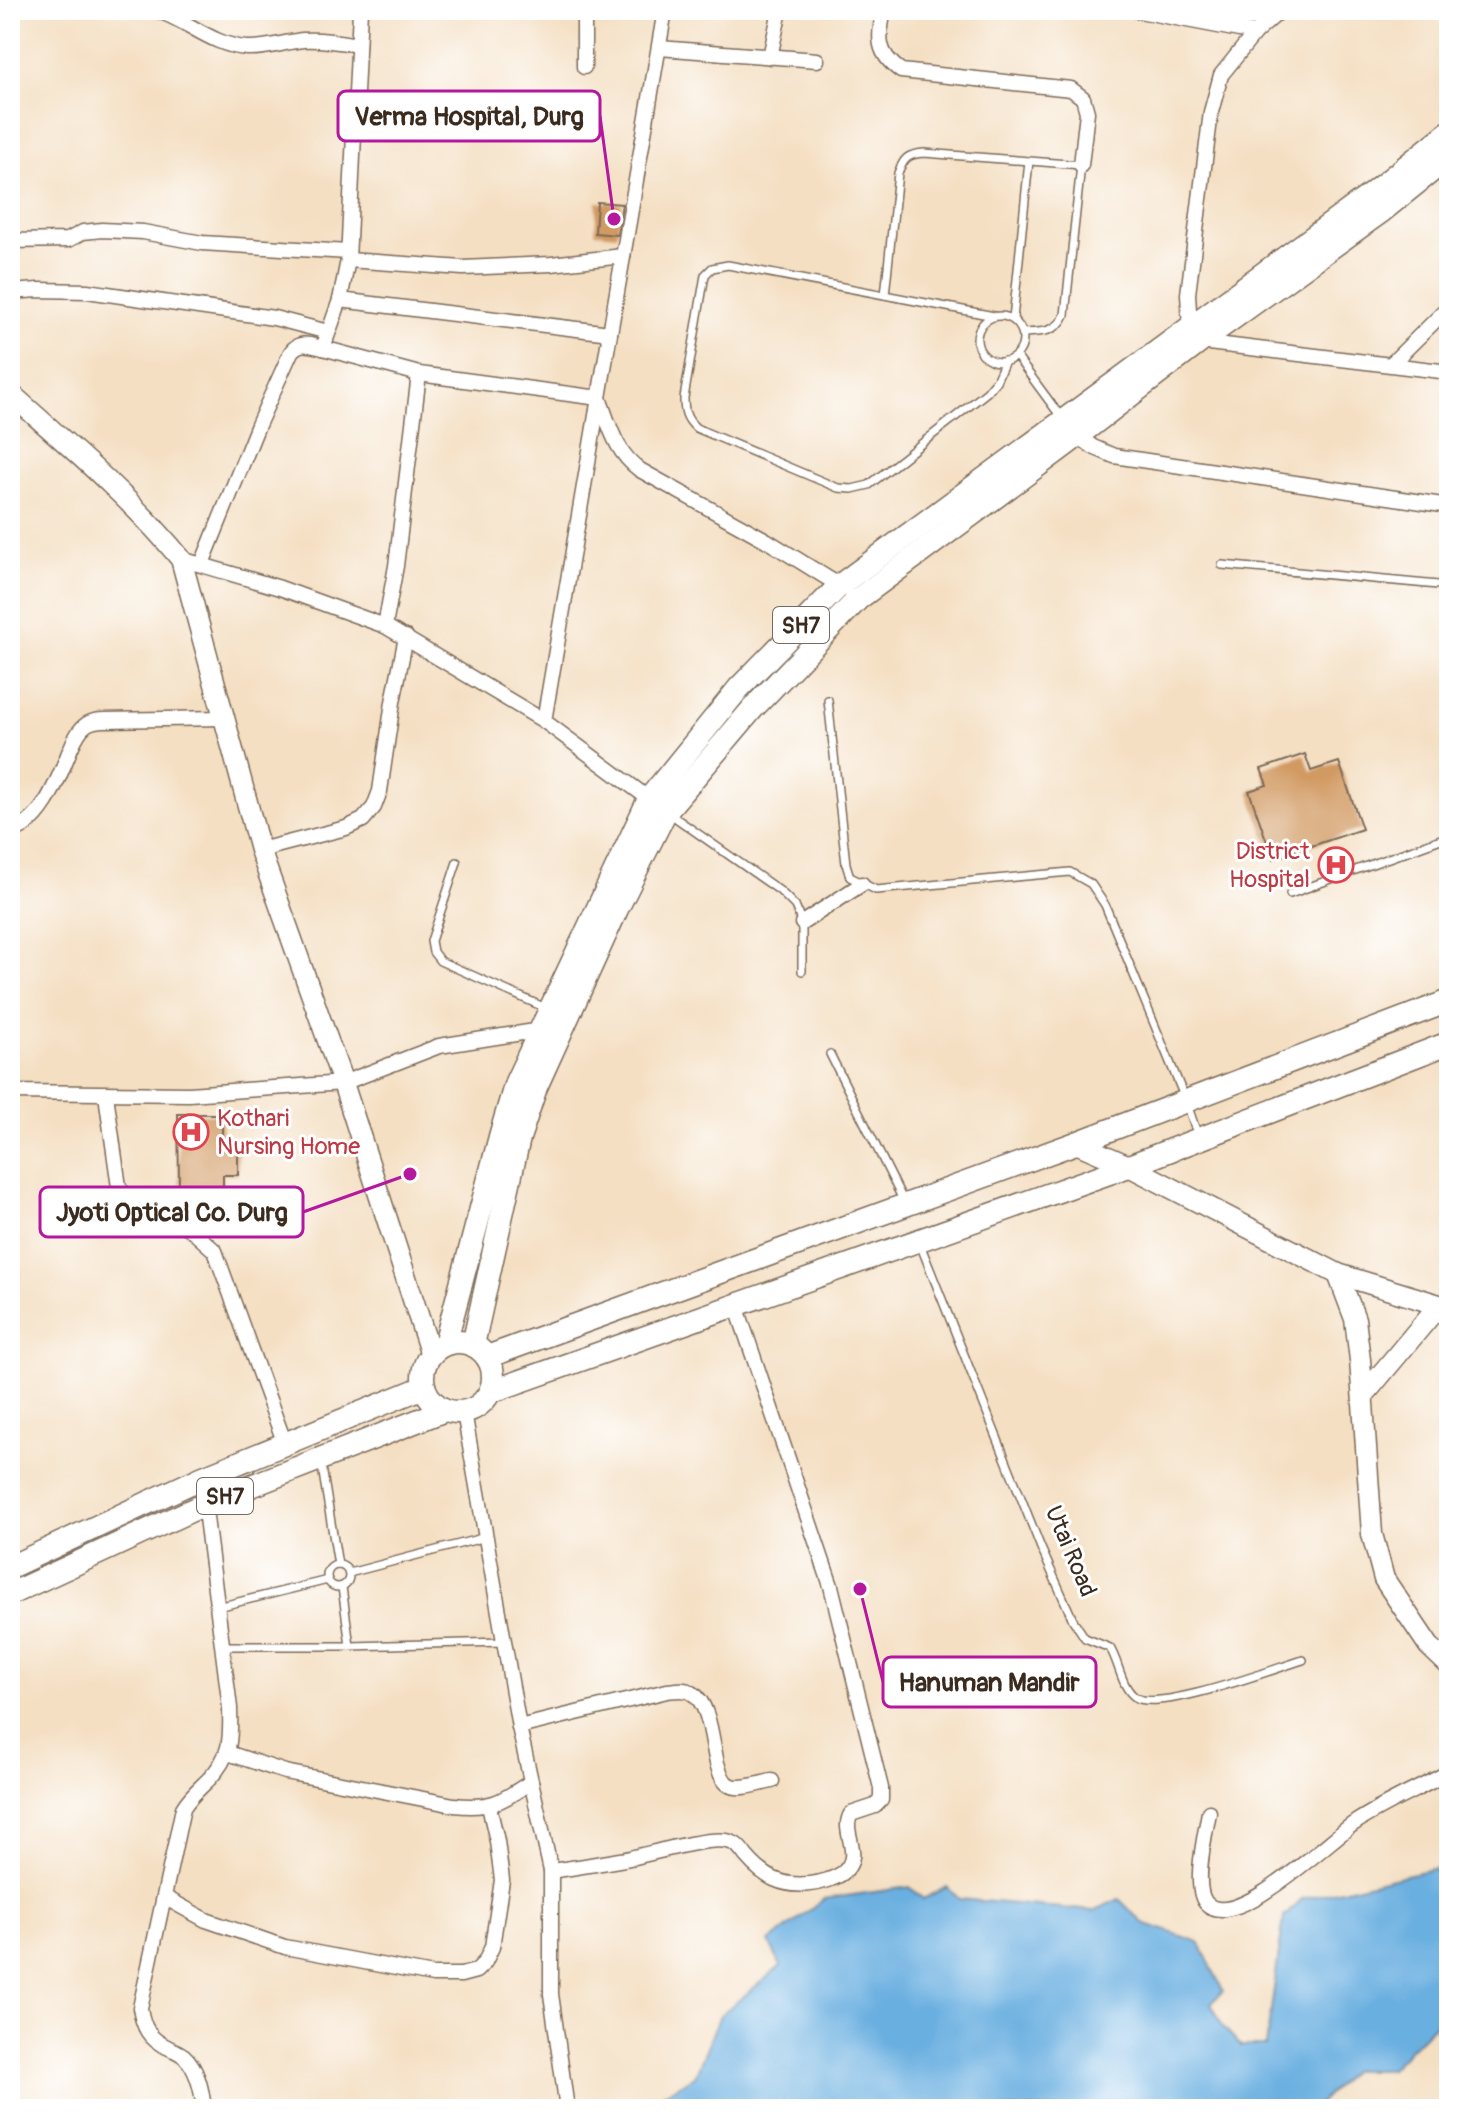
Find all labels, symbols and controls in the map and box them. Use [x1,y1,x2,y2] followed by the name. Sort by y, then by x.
[338,91,600,141] callout: Verma Hospital, Durg
[354,101,584,133] text: Verma Hospital, Durg
[773,607,829,643] road number: SH7
[1229,837,1310,894] place label: District Hospital
[1317,846,1355,884] hospital icon: District Hospital
[217,1104,360,1161] place label: Kothari Nursing Home
[172,1113,210,1151] hospital icon: Kothari Nursing Home
[40,1187,303,1237] callout: Jyoti Optical Co. Durg
[56,1197,288,1229] text: Jyoti Optical Co. Durg
[197,1478,253,1514] road number: SH7
[1038,1501,1103,1601] street label: Utai Road
[883,1657,1096,1707] callout: Hanuman Mandir
[899,1667,1080,1699] text: Hanuman Mandir

